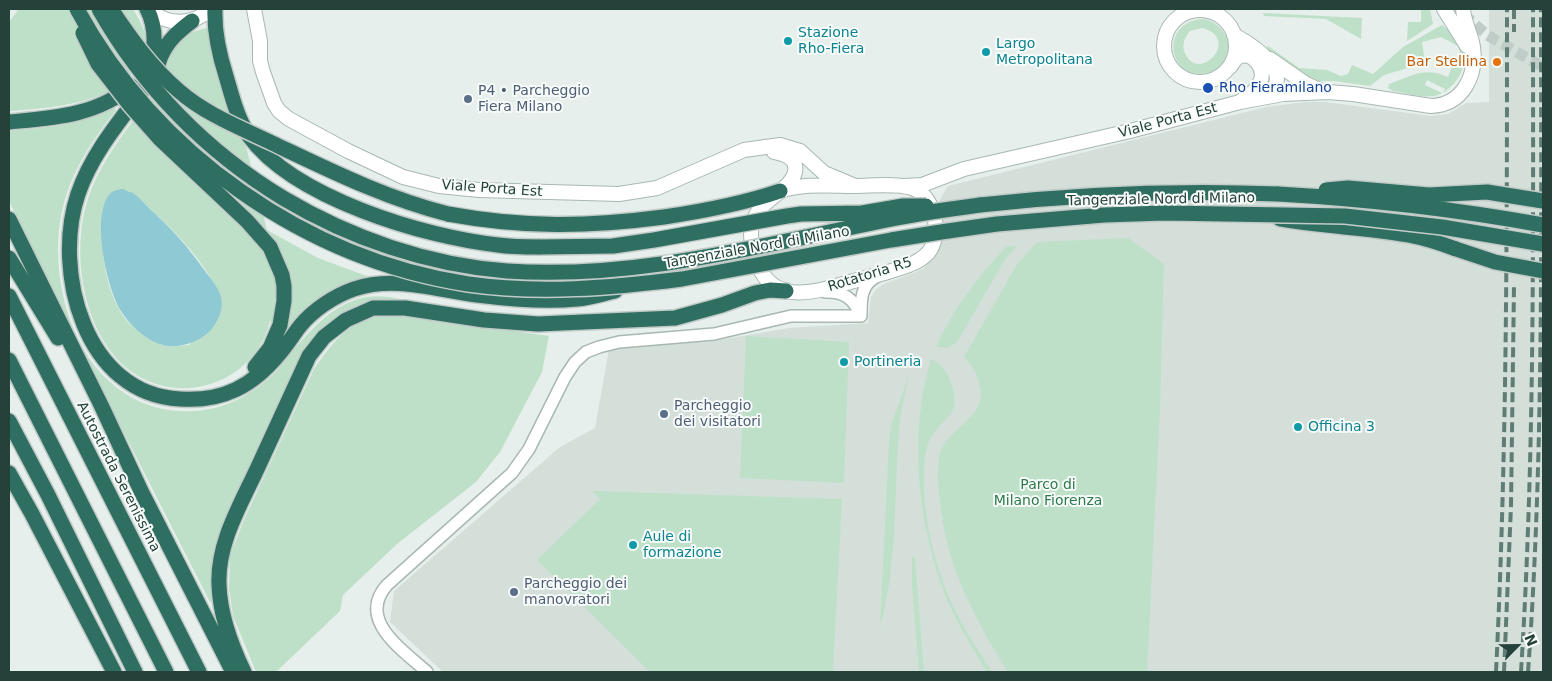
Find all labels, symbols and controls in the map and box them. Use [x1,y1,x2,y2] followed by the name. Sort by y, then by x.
[798,25,864,58] place label: Stazione Rho-Fiera
[782,35,794,47] marker: Stazione Rho-Fiera
[996,36,1093,68] place label: Largo Metropolitana
[980,46,992,58] marker: Largo Metropolitana
[1406,54,1487,70] place label: Bar Stellina
[1491,56,1503,68] marker: Bar Stellina
[1219,80,1332,96] place label: Rho Fieramilano
[1201,81,1215,95] marker: Rho Fieramilano
[478,83,590,115] place label: P4 • Parcheggio Fiera Milano
[462,93,474,105] marker: P4 • Parcheggio Fiera Milano
[1117,100,1219,142] street label: Viale Porta Est
[441,177,543,201] street label: Viale Porta Est
[1067,190,1255,210] street label: Tangenziale Nord di Milano
[663,223,851,273] street label: Tangenziale Nord di Milano
[826,254,914,296] street label: Rotatoria R5
[854,354,921,370] place label: Portineria
[838,356,850,368] marker: Portineria
[674,398,761,431] place label: Parcheggio dei visitatori
[73,399,163,555] street label: Autostrada Serenissima
[658,408,670,420] marker: Parcheggio dei visitatori
[1308,419,1375,435] place label: Officina 3
[1292,421,1304,433] marker: Officina 3
[994,477,1102,510] park label: Parco di Milano Fiorenza
[643,529,722,562] place label: Aule di formazione
[627,539,639,551] marker: Aule di formazione
[524,576,627,608] place label: Parcheggio dei manovratori
[508,586,520,598] marker: Parcheggio dei manovratori
[1492,621,1542,671] north arrow
[1521,632,1540,649] text: N

